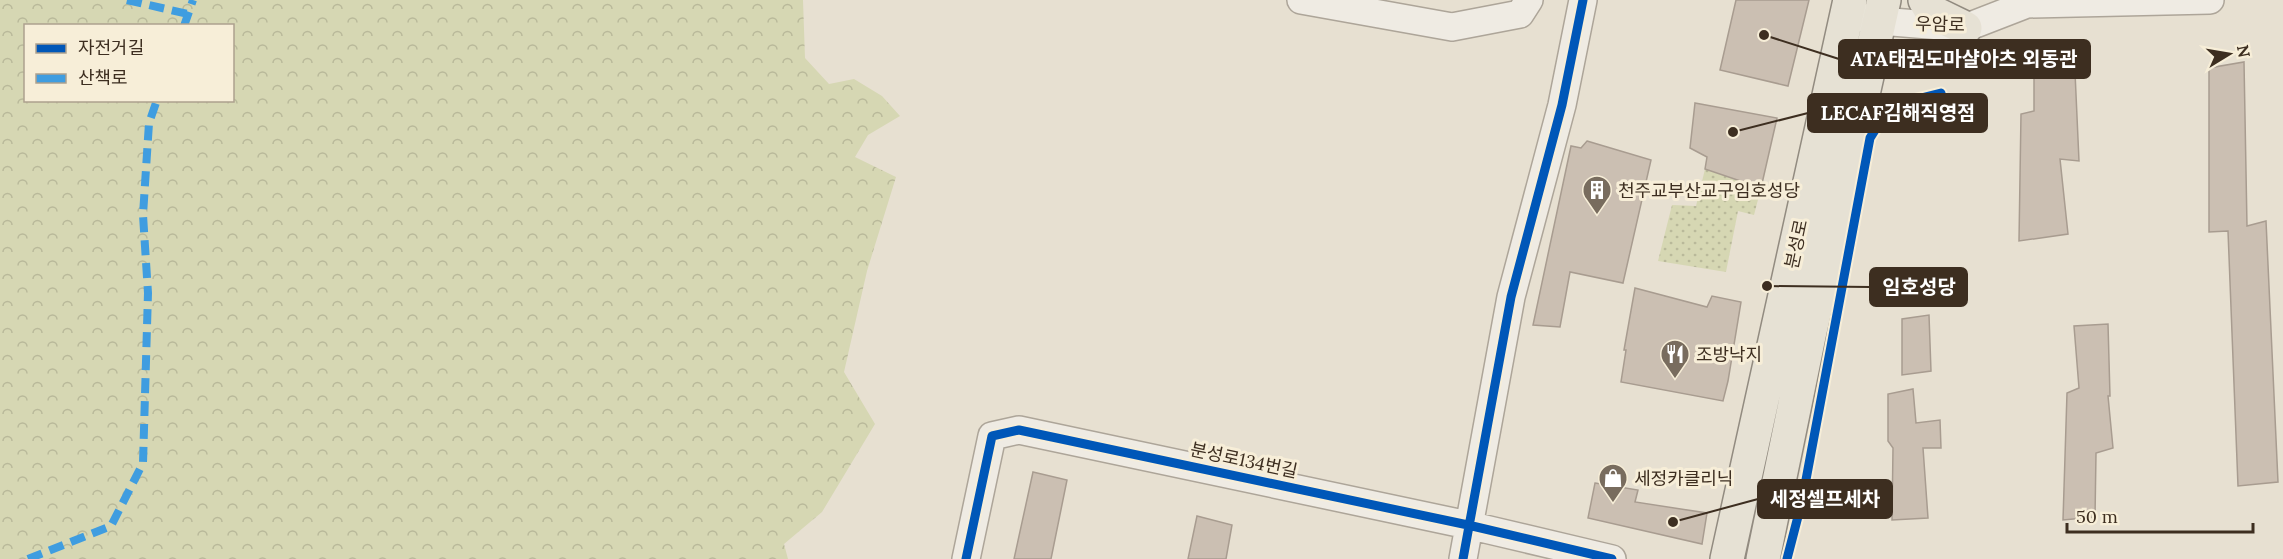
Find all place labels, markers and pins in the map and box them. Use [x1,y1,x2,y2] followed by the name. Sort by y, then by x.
[1839,40,2090,78] callout: ATA태권도마샬아츠 외동관
[1808,94,1987,132] callout: LECAF김해직영점
[1581,174,1613,216] building icon: 천주교부산교구임호성당
[1618,179,1800,202] place label: 천주교부산교구임호성당
[1870,268,1967,306] callout: 임호성당
[1659,338,1691,380] restaurant icon: 조방낙지
[1696,343,1762,366] place label: 조방낙지
[1597,462,1629,504] shop icon: 세정카클리닉
[1634,467,1733,490] place label: 세정카클리닉
[1758,480,1892,518] callout: 세정셀프세차

